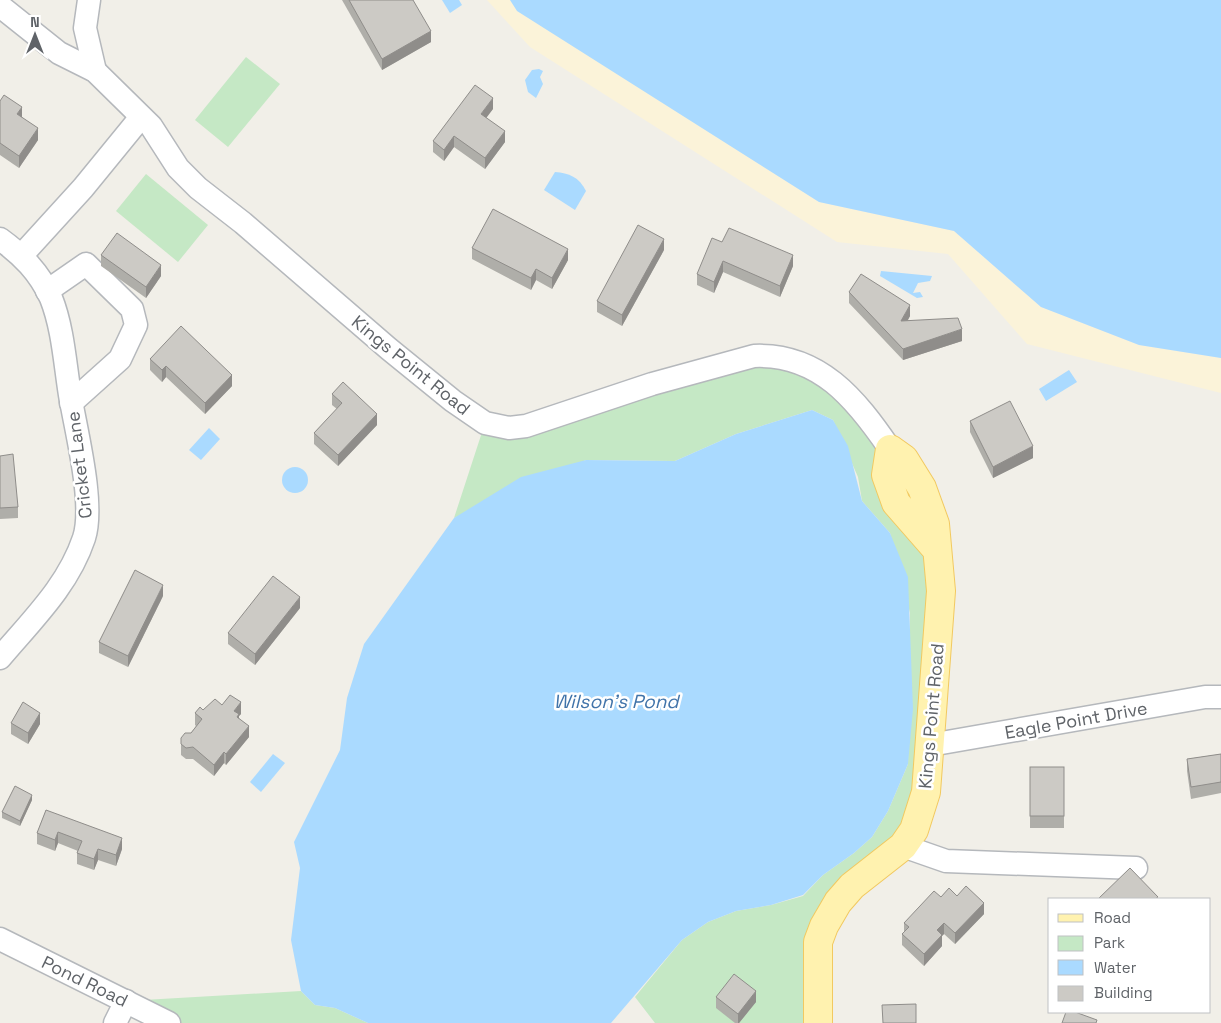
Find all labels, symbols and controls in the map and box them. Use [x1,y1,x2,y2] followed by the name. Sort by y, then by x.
[10,10,60,60] north arrow
[30,13,40,31] text: N
[347,310,475,420] street label: Kings Point Road
[61,410,97,520] street label: Cricket Lane
[913,642,949,790] street label: Kings Point Road
[553,689,680,714] water label: Wilson's Pond
[1003,696,1149,744] street label: Eagle Point Drive
[1048,898,1211,1013] legend
[1094,908,1131,927] text: Road
[1094,933,1125,952] text: Park
[38,950,132,1012] street label: Pond Road
[1094,958,1137,977] text: Water
[1094,983,1153,1002] text: Building

